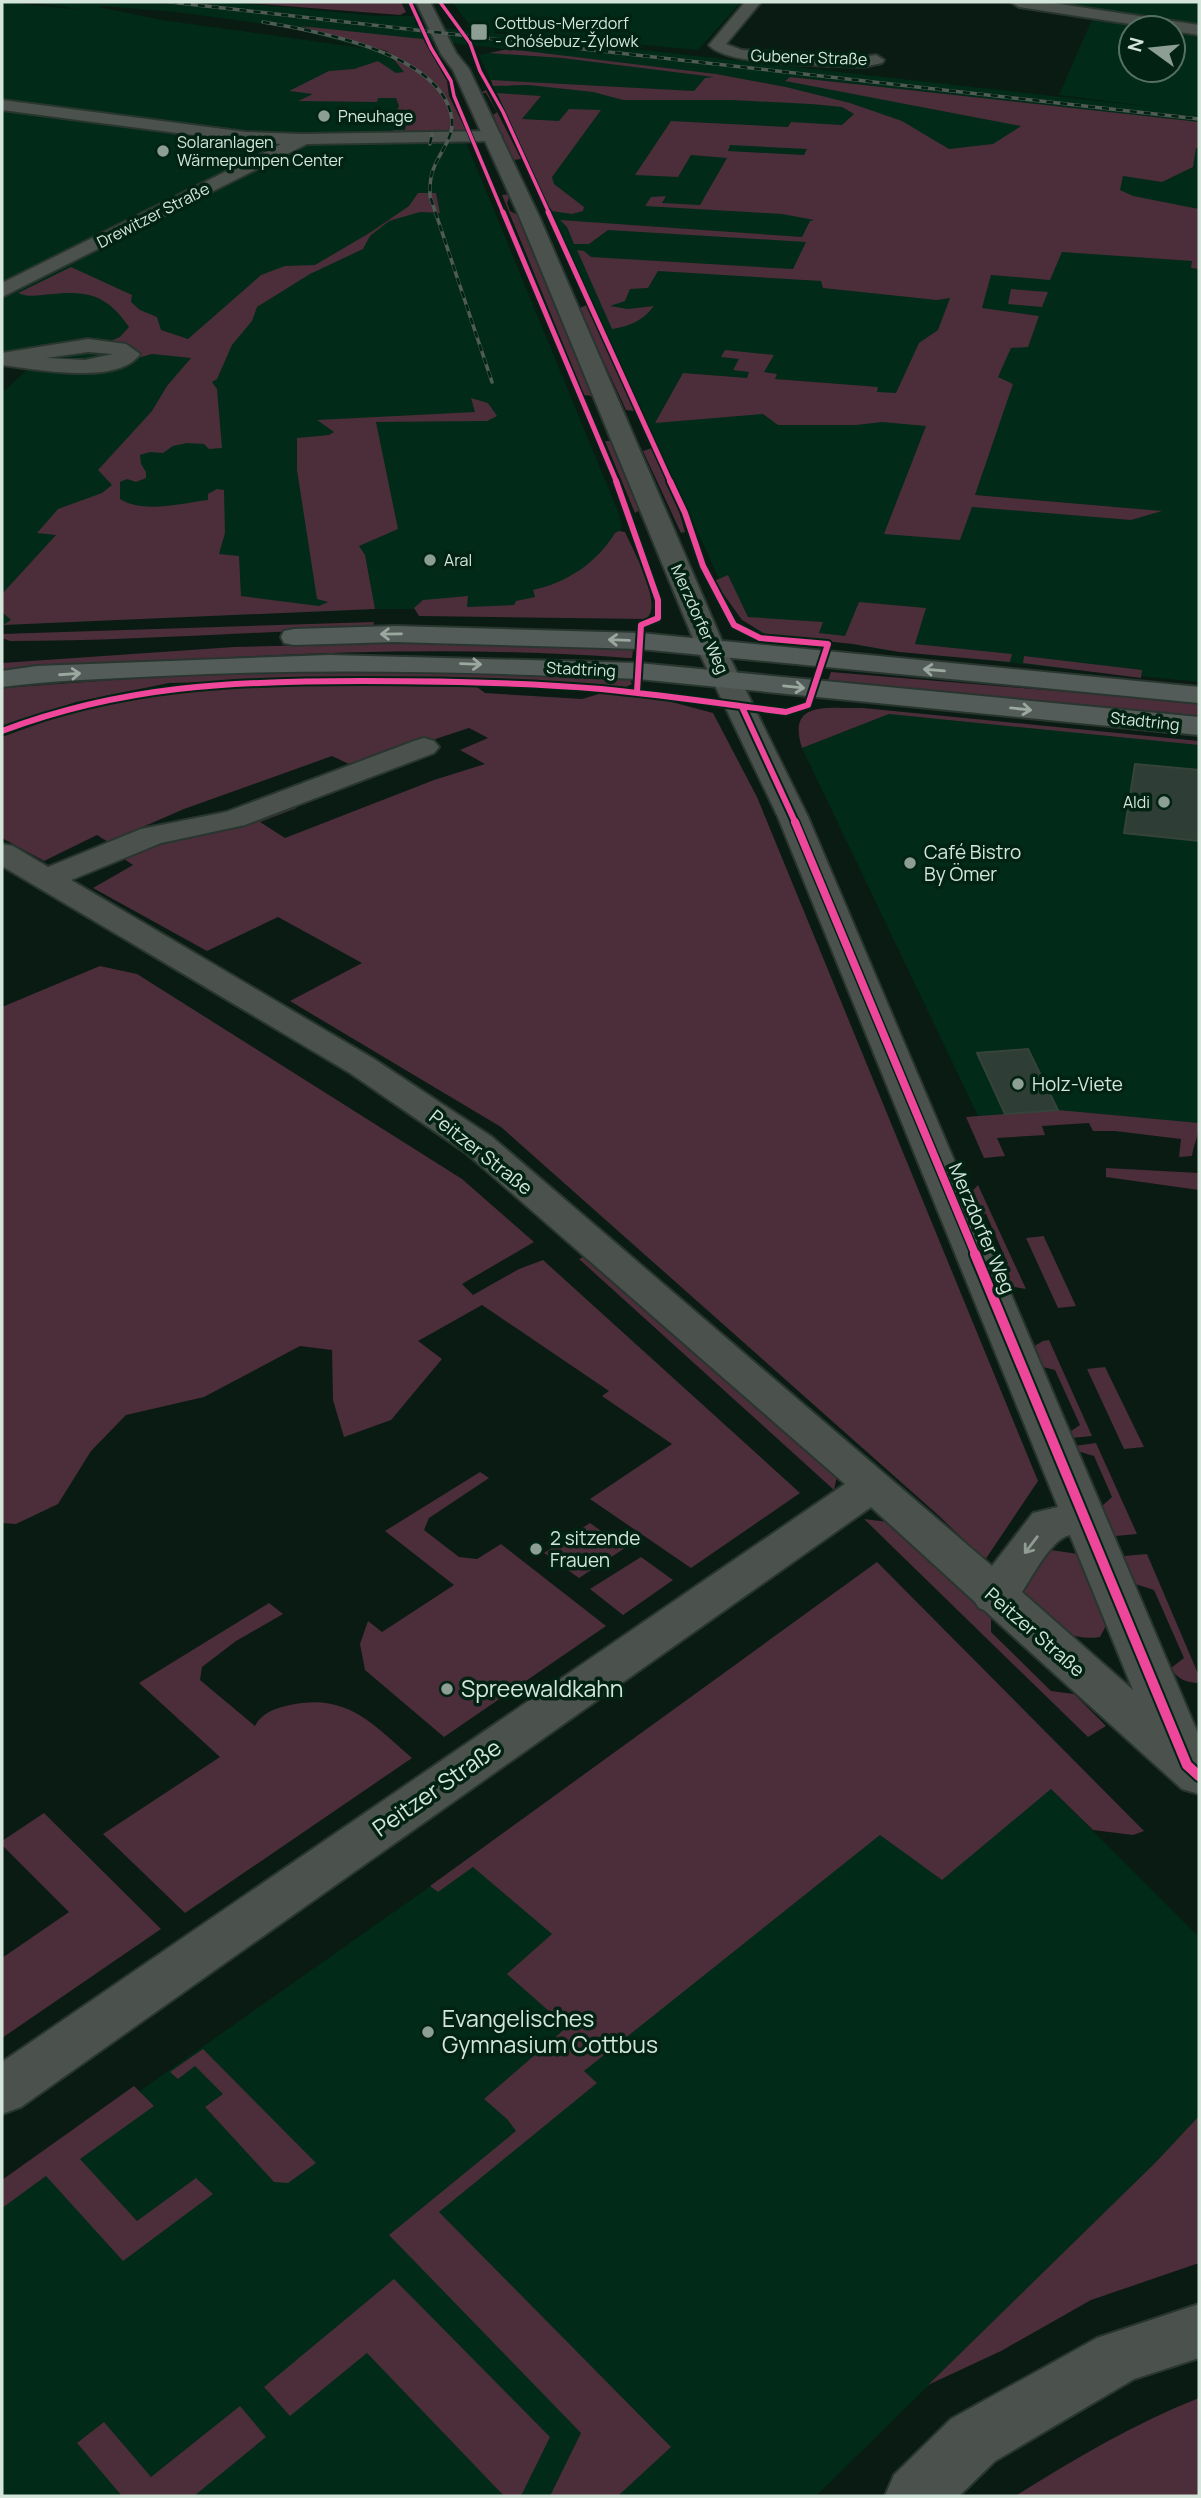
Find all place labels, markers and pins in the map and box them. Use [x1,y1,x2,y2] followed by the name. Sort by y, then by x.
[495,12,640,52] place label: Cottbus-Merzdorf - Chóśebuz-Žylowk
[469,22,489,42] marker: Cottbus-Merzdorf - Chóśebuz-Žylowk
[338,105,413,127] place label: Pneuhage
[316,108,332,124] marker: Pneuhage
[177,131,344,171] place label: Solaranlagen Wärmepumpen Center
[155,143,171,159] marker: Solaranlagen Wärmepumpen Center
[444,549,472,571] place label: Aral
[422,552,438,568] marker: Aral
[1123,791,1150,813] place label: Aldi
[1156,794,1172,810] marker: Aldi
[924,839,1021,887] place label: Café Bistro By Ömer
[902,855,918,871] marker: Café Bistro By Ömer
[1032,1071,1123,1097] place label: Holz-Viete
[1010,1076,1026,1092] marker: Holz-Viete
[550,1525,640,1573] place label: 2 sitzende Frauen
[528,1541,544,1557] marker: 2 sitzende Frauen
[461,1672,624,1704] place label: Spreewaldkahn
[439,1681,455,1697] marker: Spreewaldkahn
[442,2002,658,2060] place label: Evangelisches Gymnasium Cottbus
[420,2024,436,2040] marker: Evangelisches Gymnasium Cottbus

